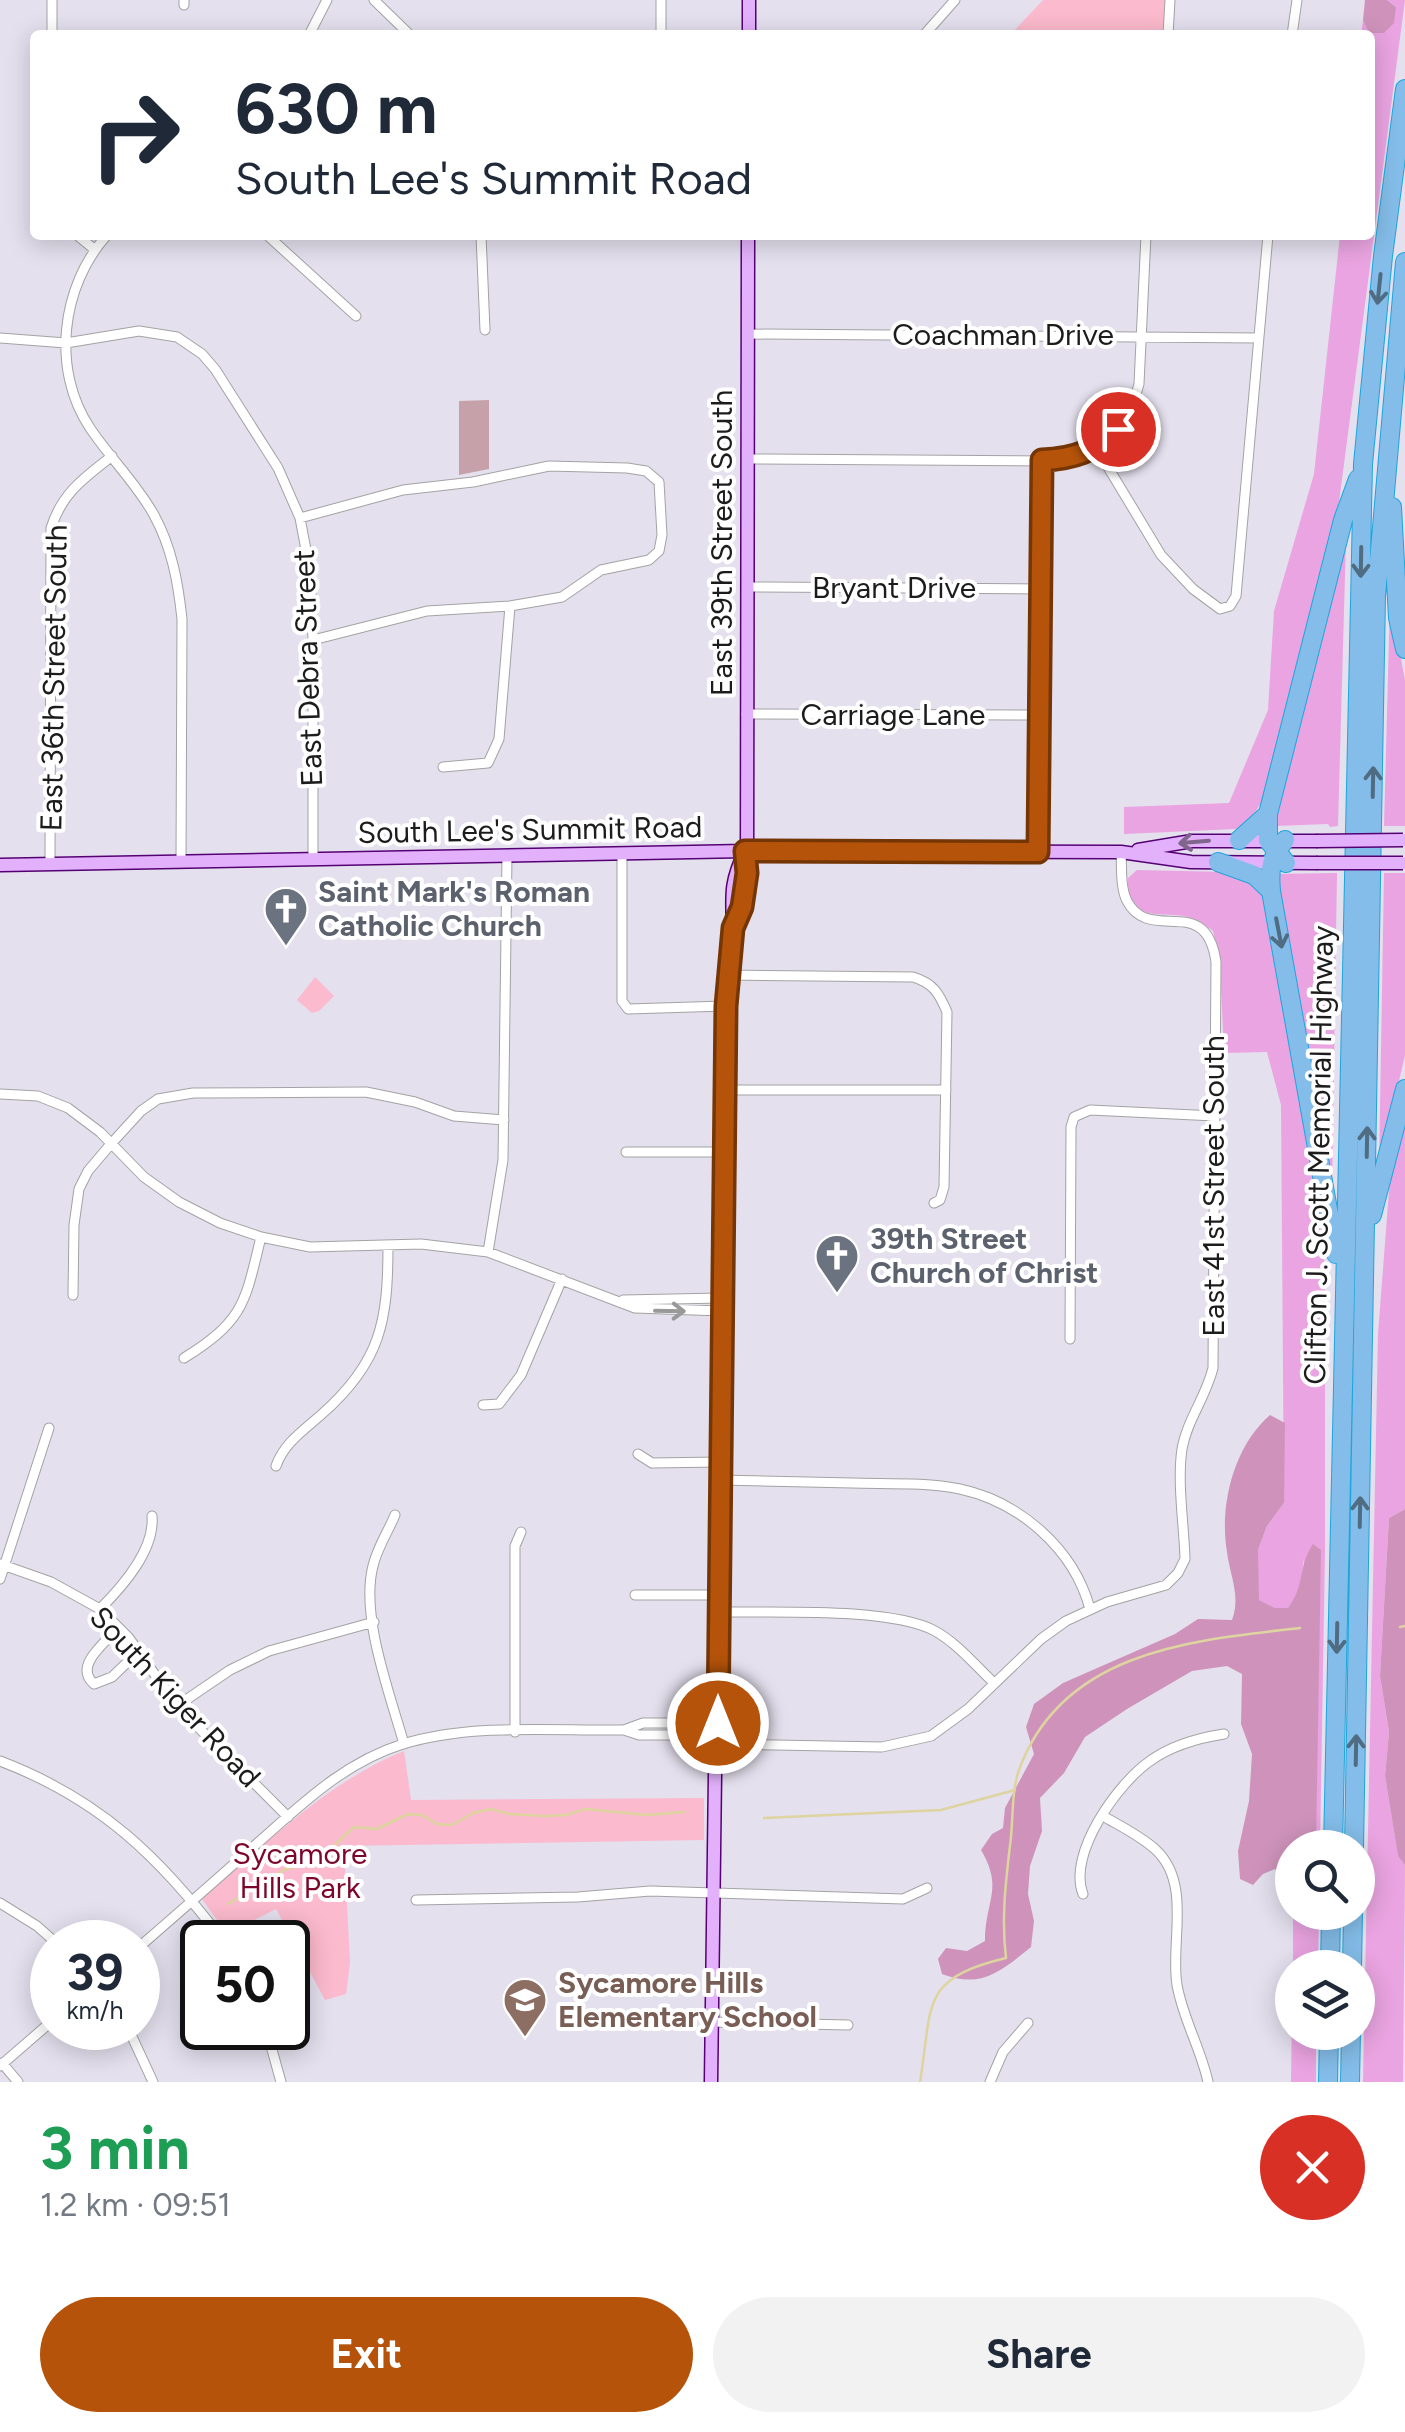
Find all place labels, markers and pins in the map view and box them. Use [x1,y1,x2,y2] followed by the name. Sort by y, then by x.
[1076,387,1161,472] pin
[318,873,590,944] place label: Saint Mark's Roman Catholic Church
[263,886,309,947] church icon: Saint Mark's Roman Catholic Church
[870,1220,1098,1291] place label: 39th Street Church of Christ
[814,1233,860,1294] church icon: 39th Street Church of Christ
[558,1964,817,2035] place label: Sycamore Hills Elementary School
[502,1977,548,2038] school or university icon: Sycamore Hills Elementary School

